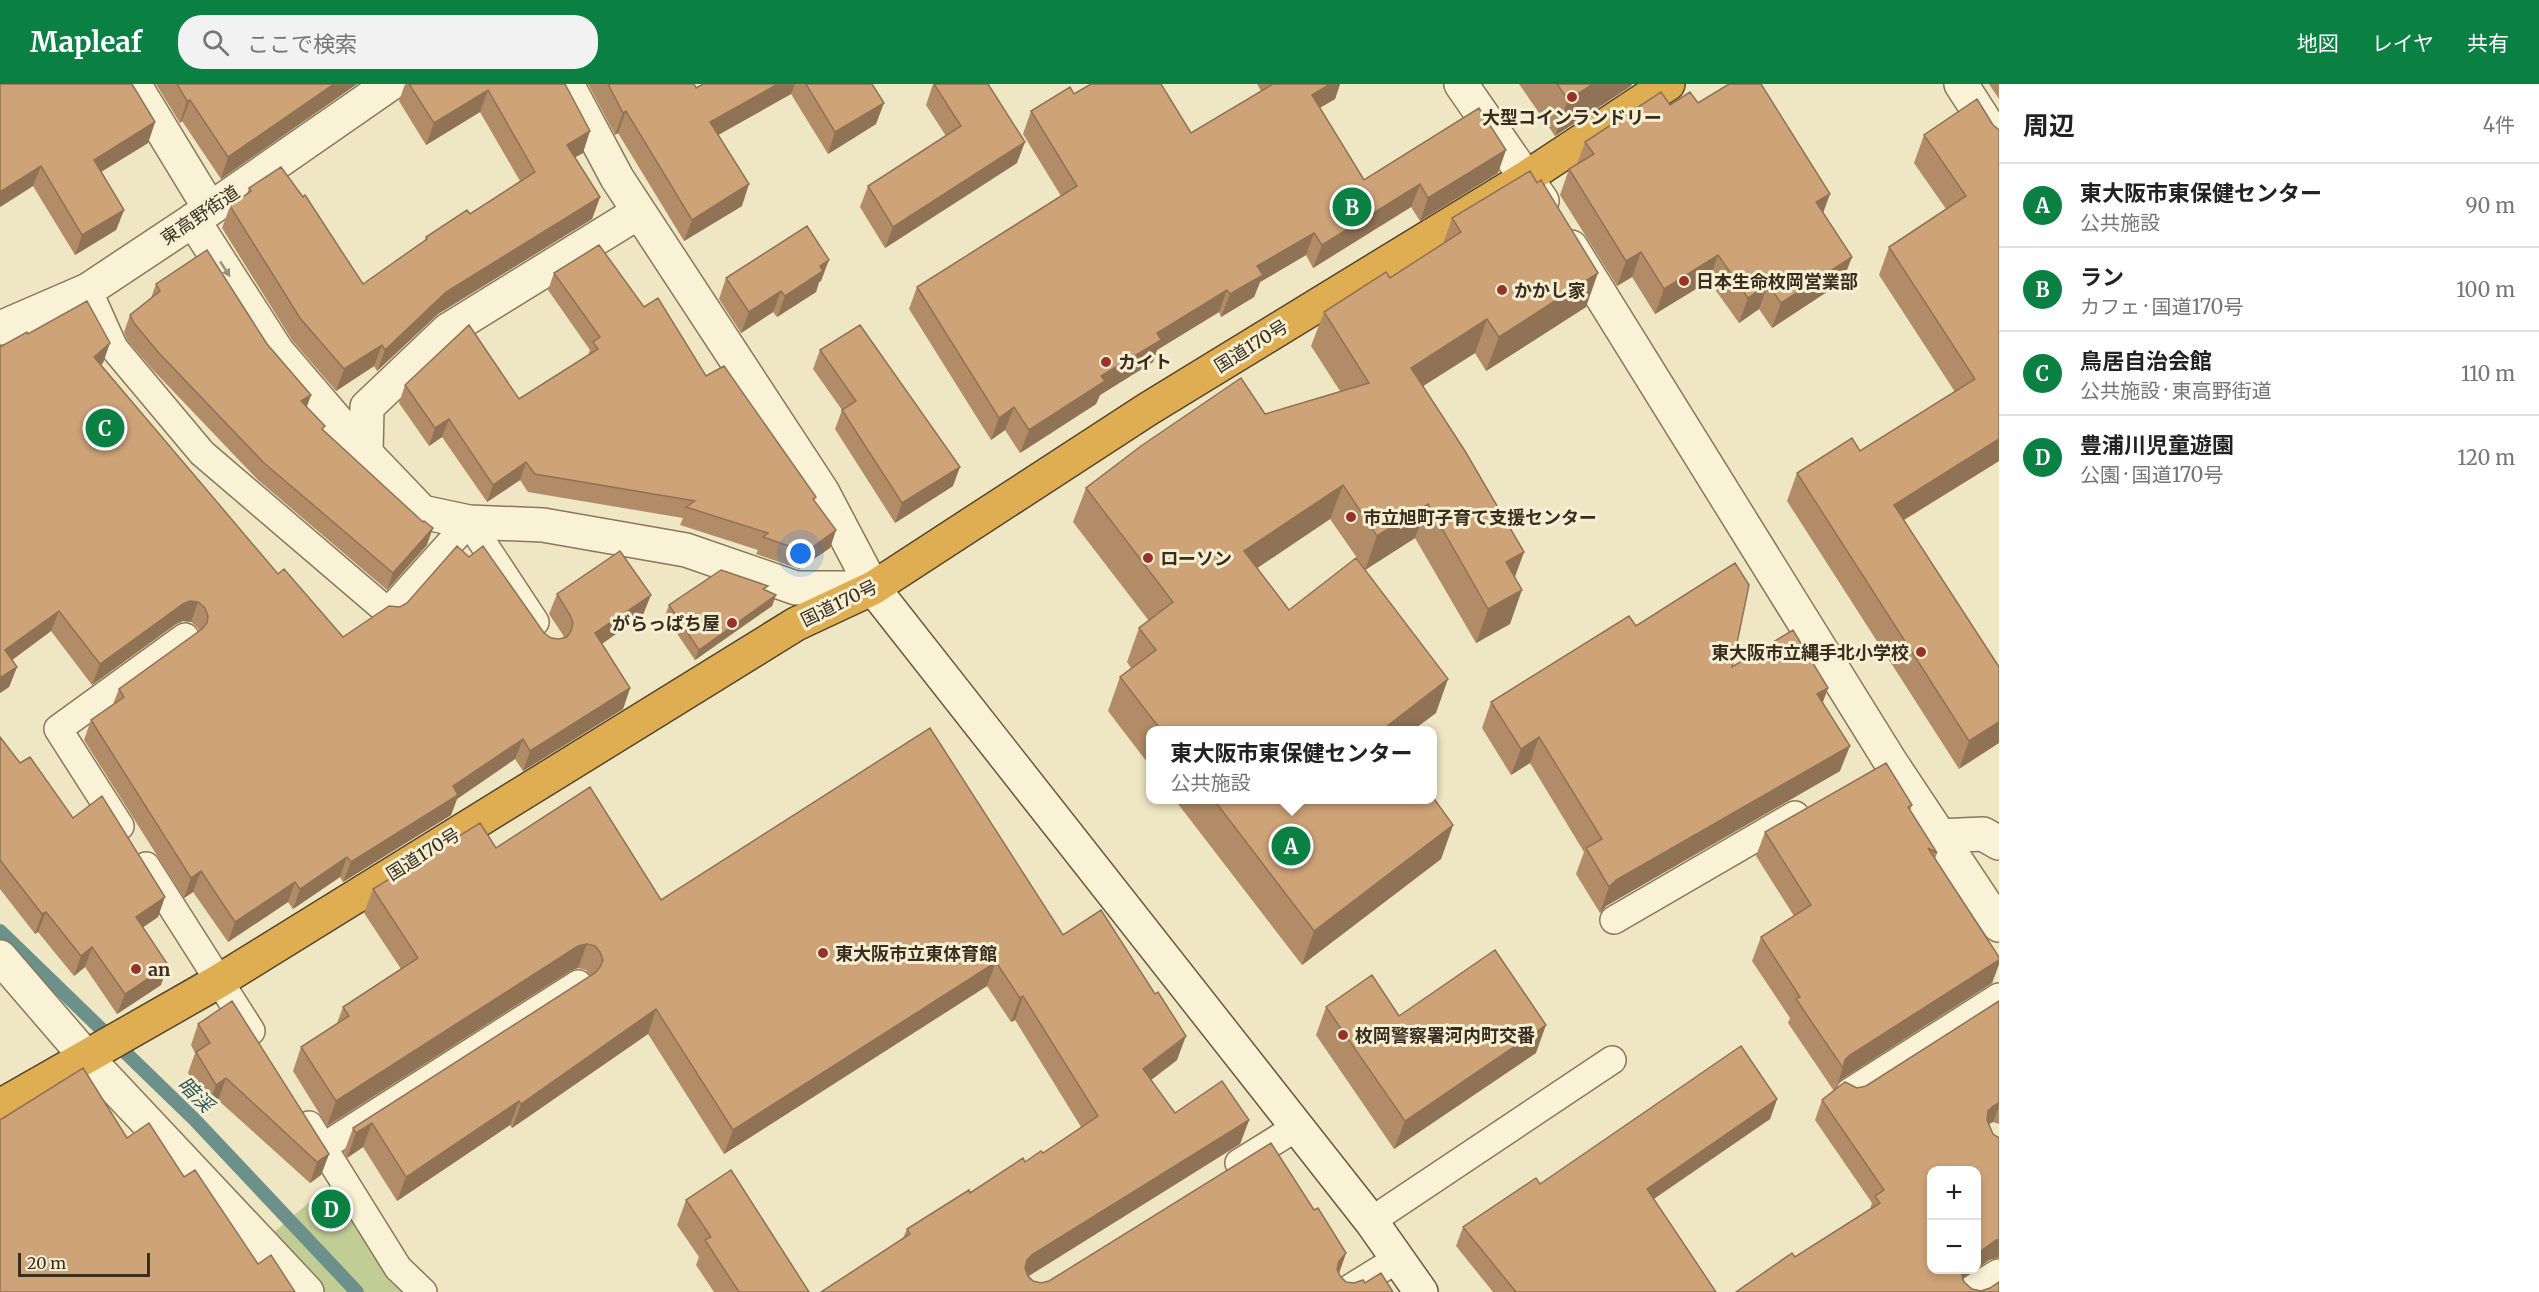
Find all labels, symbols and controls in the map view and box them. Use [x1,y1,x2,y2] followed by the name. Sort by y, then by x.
[178,15,598,69] search box
[30,24,142,60] text: Mapleaf
[199,26,232,59] icon: search
[247,30,357,58] text: ここで検索
[2297,30,2339,57] text: 地図
[2372,30,2434,57] text: レイヤ
[2467,30,2509,57] text: 共有
[1565,90,1579,104] marker: 大型コインランドリー
[1482,106,1662,129] place label: 大型コインランドリー
[2023,109,2075,142] text: 周辺
[2483,112,2515,137] text: 4件
[2080,179,2322,207] text: 東大阪市東保健センター
[156,180,244,250] street label: 東高野街道
[1332,184,1372,230] pin: B
[2035,193,2050,218] text: A
[2465,193,2515,218] text: 90 m
[2080,210,2160,235] text: 公共施設
[219,261,230,277] one-way arrow
[2080,263,2124,291] text: ラン
[1696,270,1858,293] place label: 日本生命枚岡営業部
[1677,274,1691,288] marker: 日本生命枚岡営業部
[2036,277,2049,302] text: B
[2456,277,2515,302] text: 100 m
[1514,279,1586,302] place label: かかし家
[1495,283,1509,297] marker: かかし家
[2080,294,2243,319] text: カフェ · 国道170号
[1210,314,1292,378] street label: 国道170号
[2080,347,2212,375] text: 鳥居自治会館
[1118,351,1172,374] place label: カイト
[1099,355,1113,369] marker: カイト
[2036,361,2049,386] text: C
[2461,361,2515,386] text: 110 m
[2080,378,2272,403] text: 公共施設 · 東高野街道
[86,406,124,450] pin: C
[2080,431,2234,459] text: 豊浦川児童遊園
[2035,445,2050,470] text: D
[2457,445,2515,470] text: 120 m
[2080,462,2223,487] text: 公園 · 国道170号
[1363,506,1597,529] place label: 市立旭町子育て支援センター
[1344,510,1358,524] marker: 市立旭町子育て支援センター
[786,539,815,568] your location
[1160,547,1232,570] place label: ローソン
[1141,551,1155,565] marker: ローソン
[797,575,881,631] street label: 国道170号
[612,612,720,635] place label: がらっぱち屋
[725,616,739,630] marker: がらっぱち屋
[1711,641,1909,664] place label: 東大阪市立縄手北小学校
[1914,645,1928,659] marker: 東大阪市立縄手北小学校
[1146,726,1437,804] popup
[1170,739,1413,767] text: 東大阪市東保健センター
[1170,770,1250,795] text: 公共施設
[382,822,464,886] street label: 国道170号
[1272,824,1310,868] pin: A
[835,942,997,965] place label: 東大阪市立東体育館
[816,946,830,960] marker: 東大阪市立東体育館
[148,958,170,981] place label: an
[129,962,143,976] marker: an
[1355,1024,1535,1047] place label: 枚岡警察署河内町交番
[1336,1028,1350,1042] marker: 枚岡警察署河内町交番
[173,1071,221,1119] water label: 暗渓
[1927,1166,1981,1274] map controls
[1927,1166,1981,1220] button: +
[312,1186,350,1232] pin: D
[1927,1220,1981,1274] button: −
[18,1250,150,1278] scale bar
[27,1253,66,1273] text: 20 m

